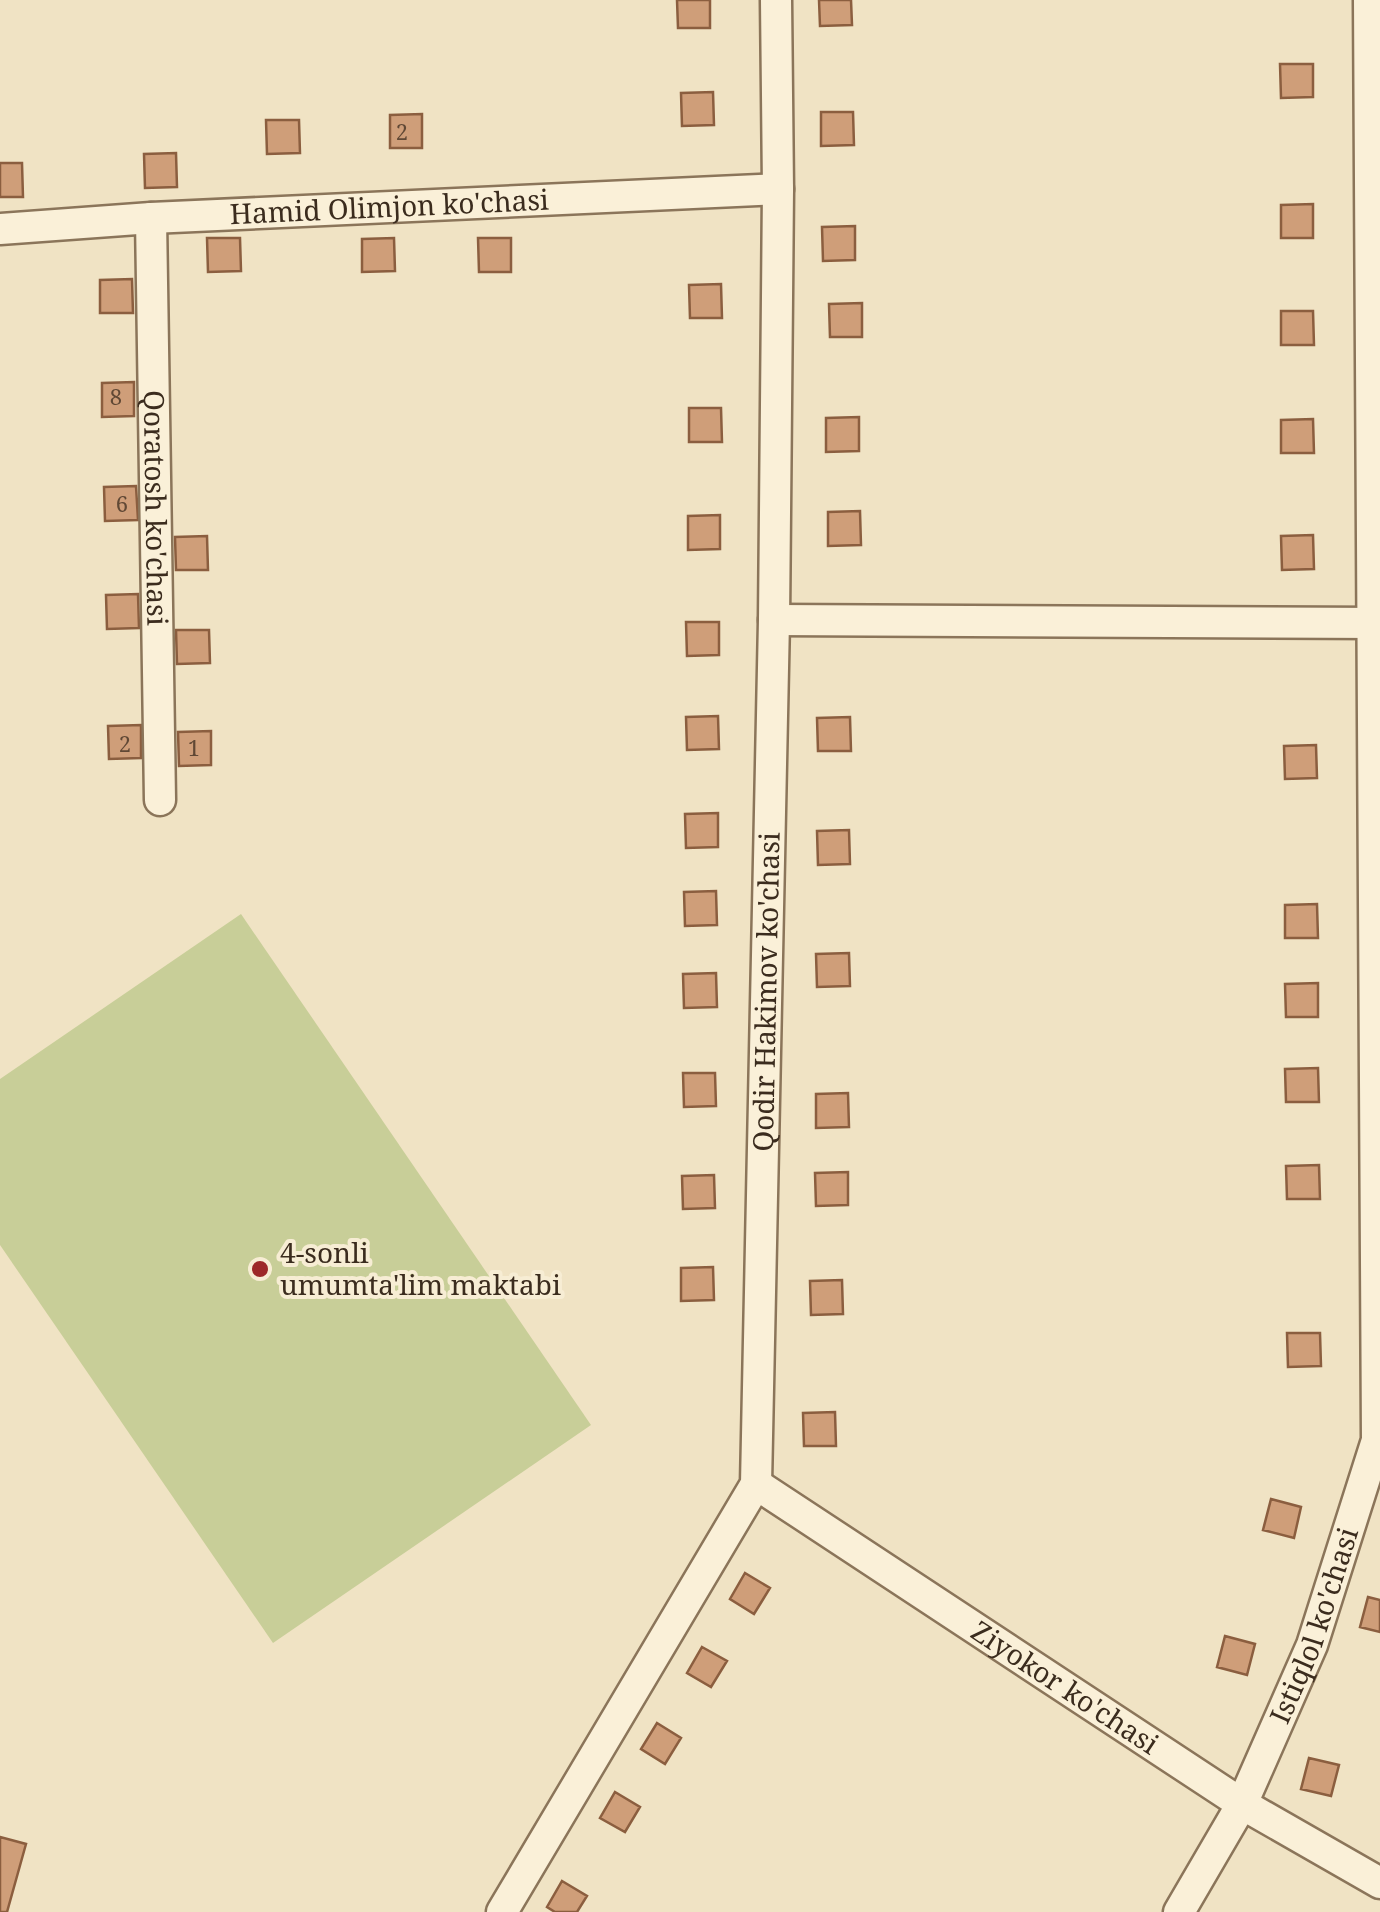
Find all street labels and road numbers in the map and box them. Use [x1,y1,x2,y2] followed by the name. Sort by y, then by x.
[229,180,550,232] street label: Hamid Olimjon ko'chasi
[136,390,177,626] street label: Qoratosh ko'chasi
[743,832,788,1152] street label: Qodir Hakimov ko'chasi
[1260,1522,1366,1729] street label: Istiqlol ko'chasi
[965,1611,1166,1762] street label: Ziyokor ko'chasi

